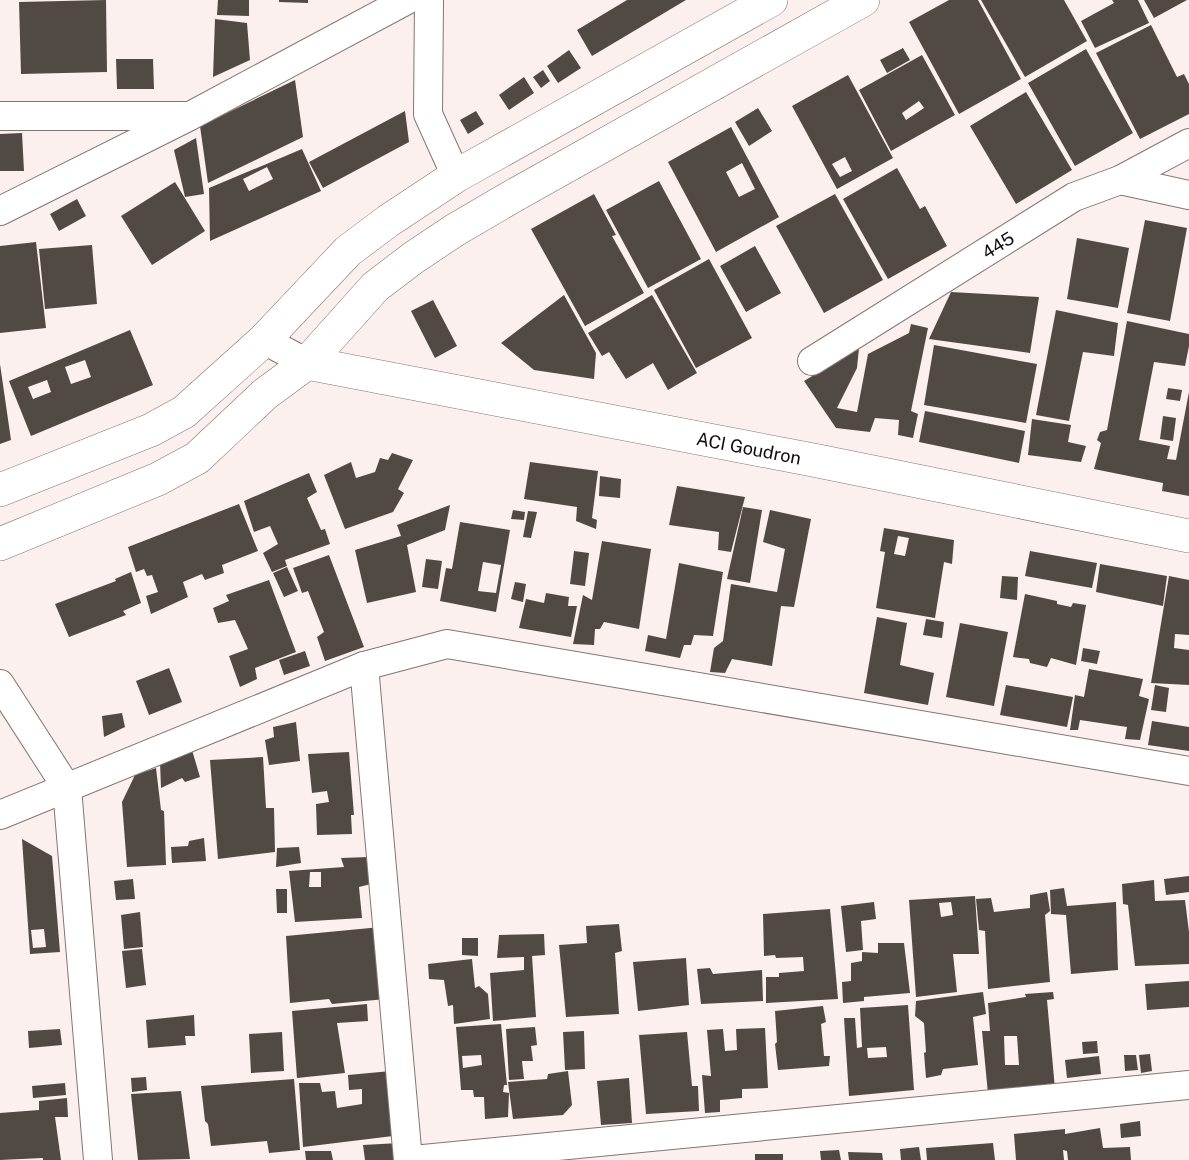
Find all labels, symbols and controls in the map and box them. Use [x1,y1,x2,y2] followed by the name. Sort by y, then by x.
[978,227,1018,263] street label: 445
[695,427,803,468] street label: ACI Goudron

